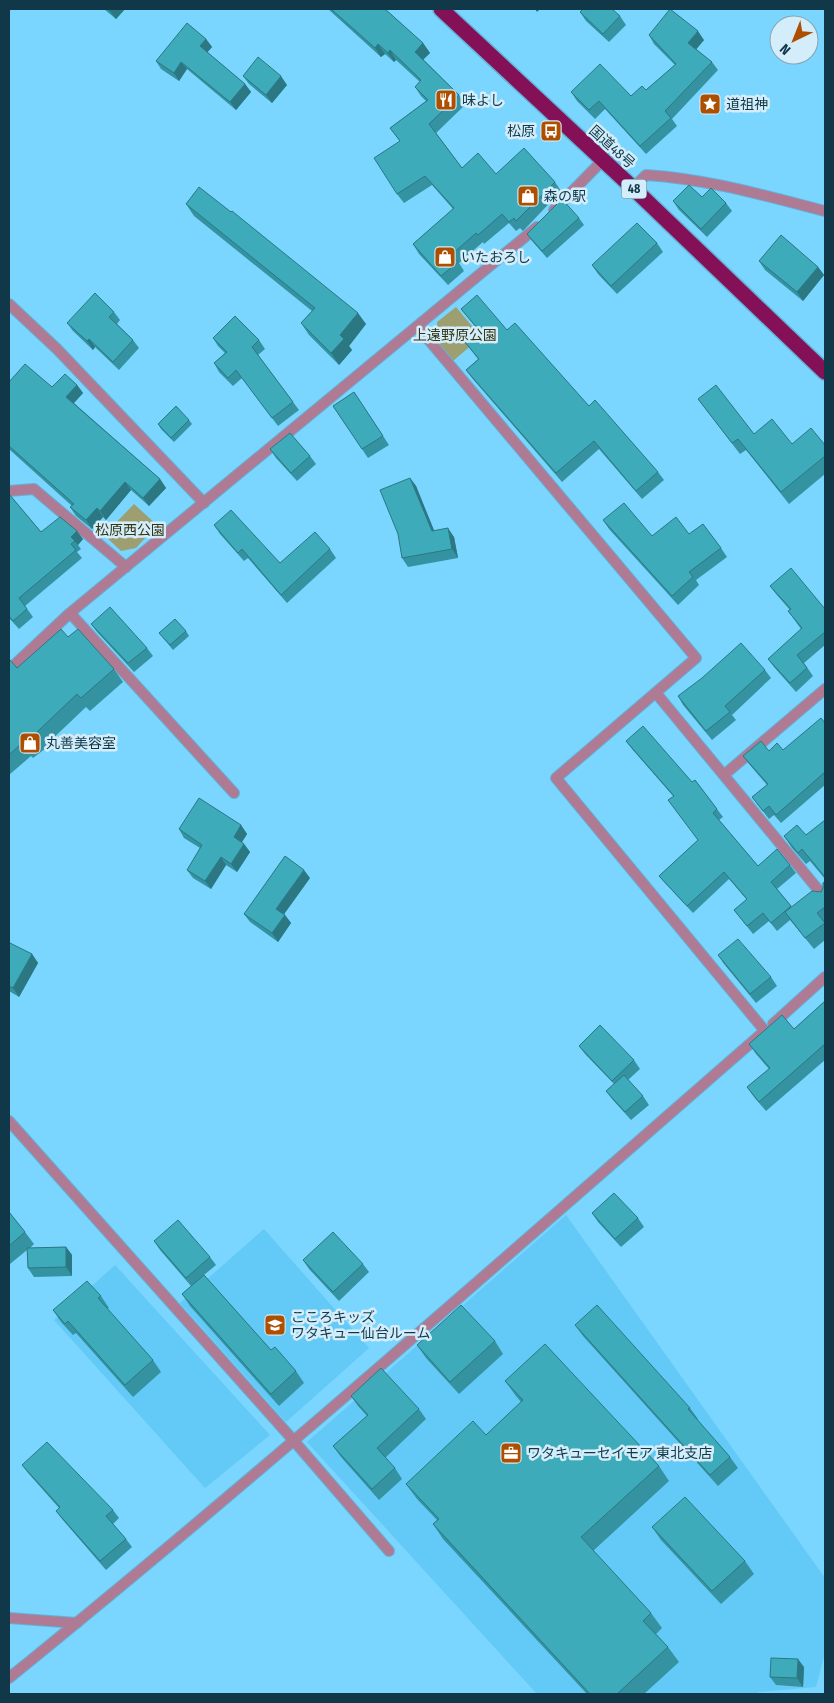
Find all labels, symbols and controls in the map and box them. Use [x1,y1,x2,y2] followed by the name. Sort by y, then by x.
[769,15,819,65] north arrow
[777,40,794,58] text: N
[434,88,458,112] restaurant icon: 味よし
[462,92,504,109] place label: 味よし
[698,92,722,116] place icon: 道祖神
[726,96,768,113] place label: 道祖神
[539,119,563,143] bus stop icon: 松原
[586,122,638,172] street label: 国道48号
[507,123,535,140] place label: 松原
[622,180,646,198] road number: 48
[516,184,540,208] shop icon: 森の駅
[544,188,586,205] place label: 森の駅
[433,245,457,269] shop icon: いたおろし
[461,249,531,266] place label: いたおろし
[413,327,497,344] park label: 上遠野原公園
[95,522,165,539] park label: 松原西公園
[18,731,42,755] shop icon: 丸善美容室
[46,735,116,752] place label: 丸善美容室
[291,1309,431,1342] place label: こころキッズ ワタキュー仙台ルーム
[263,1313,287,1337] school or university icon: こころキッズ ワタキュー仙台ルーム
[499,1441,523,1465] office icon: ワタキューセイモア 東北支店
[527,1445,712,1462] place label: ワタキューセイモア 東北支店

